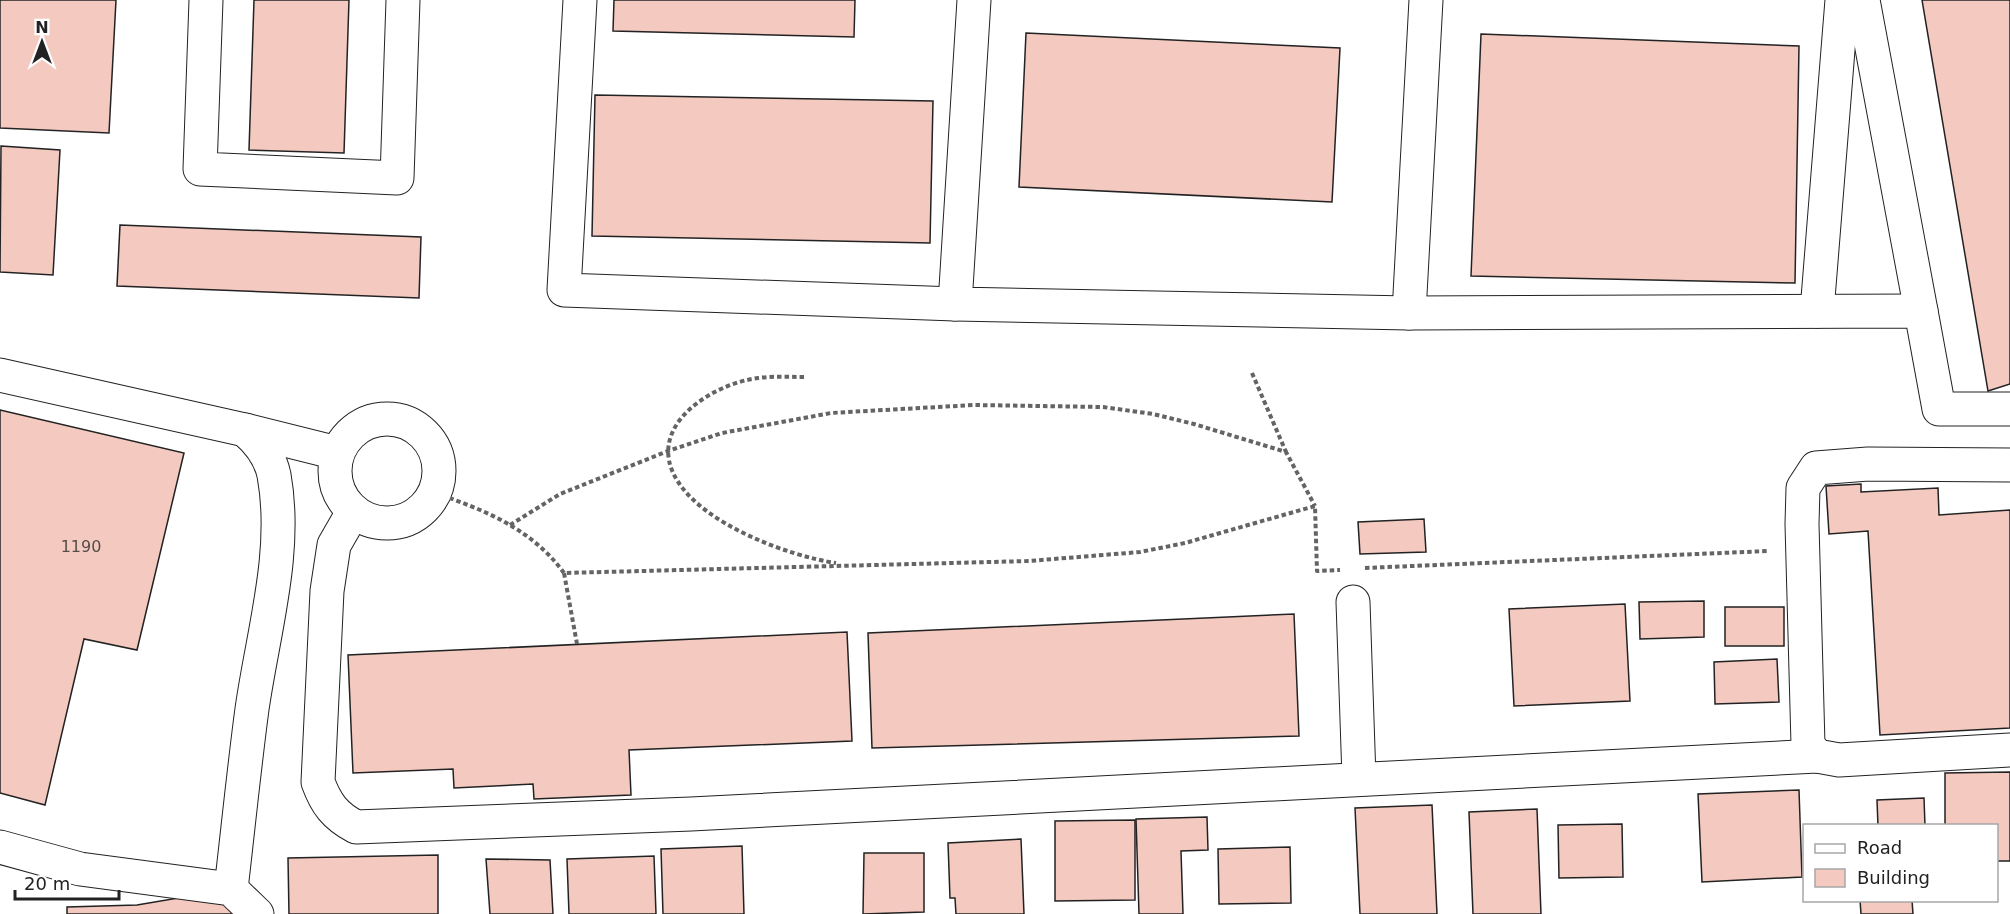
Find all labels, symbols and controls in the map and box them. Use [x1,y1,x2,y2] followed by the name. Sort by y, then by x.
[12,12,72,72] north arrow
[35,18,49,37] text: N
[61,537,101,556] house number: 1190
[1803,824,1998,902] legend
[1857,837,1902,858] text: Road
[15,863,118,901] scale bar
[1857,867,1930,888] text: Building
[24,873,70,894] text: 20 m

